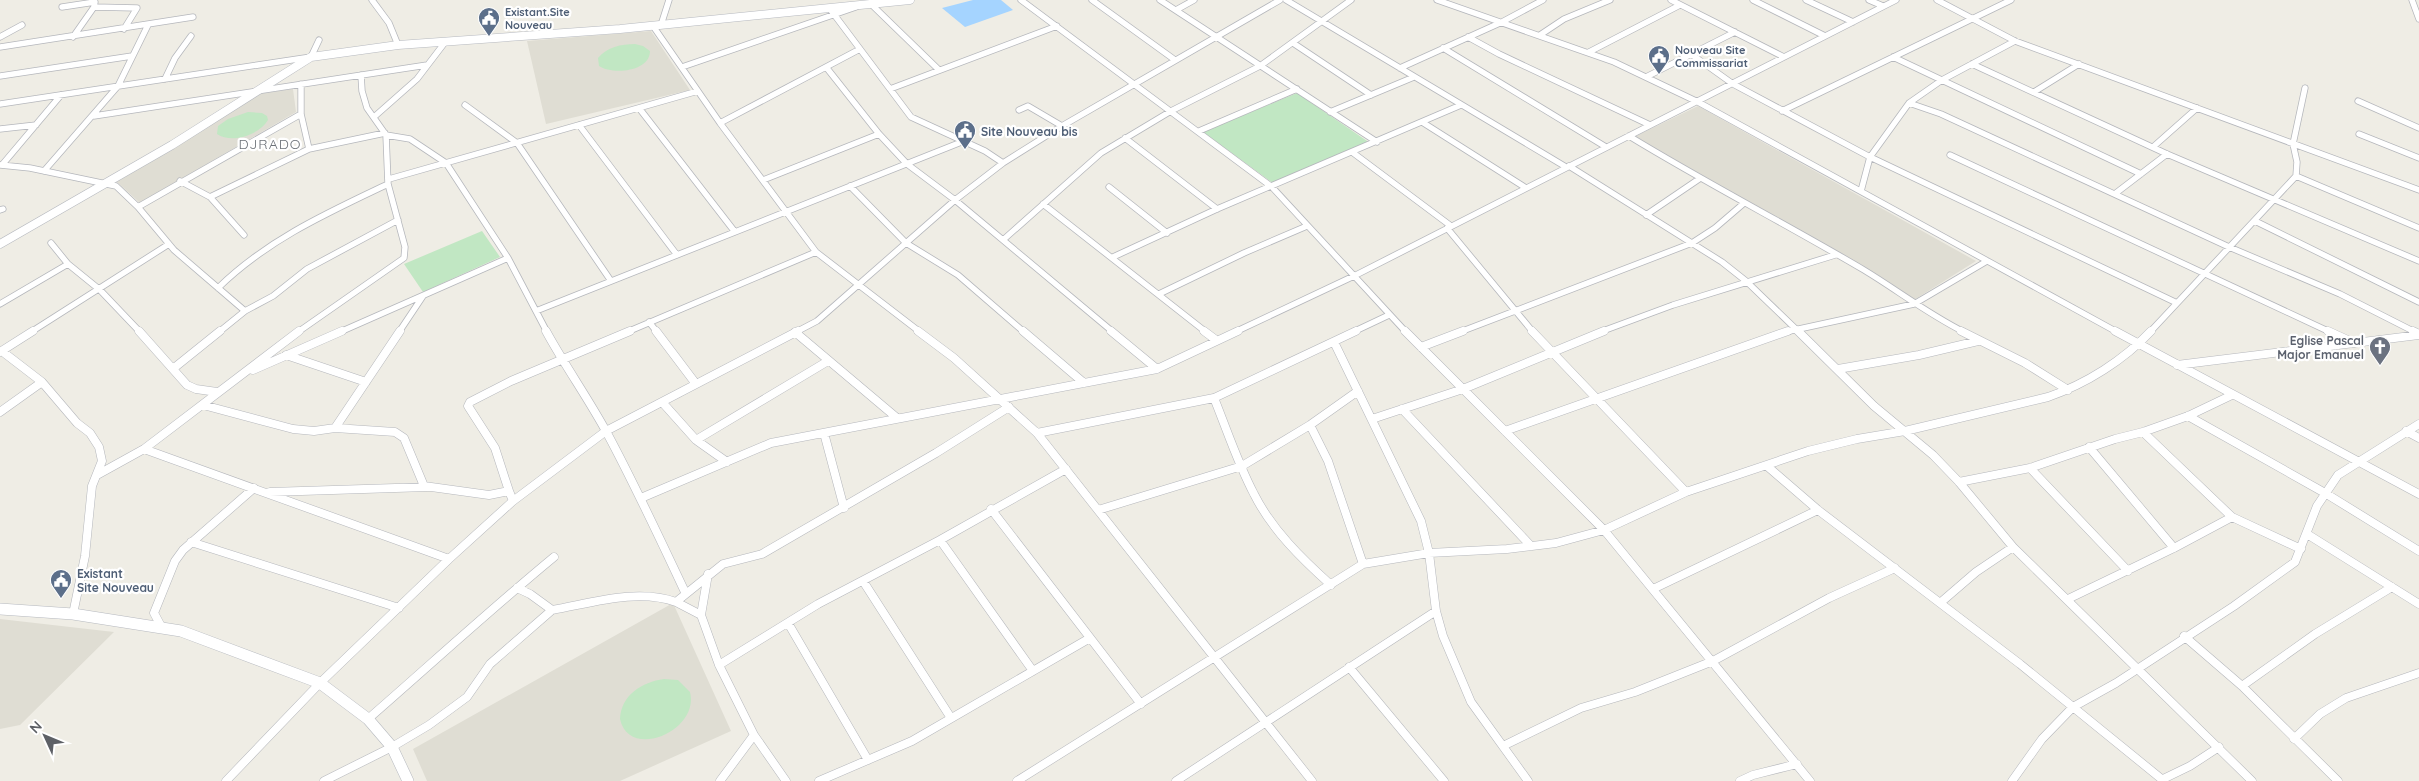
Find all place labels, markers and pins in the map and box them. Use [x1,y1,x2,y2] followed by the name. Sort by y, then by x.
[505,5,570,32] place label: Existant.Site Nouveau
[477,6,501,37] public building icon: Existant.Site Nouveau
[1675,43,1748,70] place label: Nouveau Site Commissariat
[1647,44,1671,75] public building icon: Nouveau Site Commissariat
[953,119,977,150] public building icon: Site Nouveau bis
[981,124,1078,139] place label: Site Nouveau bis
[2277,333,2364,362] place label: Eglise Pascal Major Emanuel
[2368,335,2392,366] church icon: Eglise Pascal Major Emanuel
[77,566,154,595] place label: Existant Site Nouveau
[49,568,73,599] public building icon: Existant Site Nouveau

